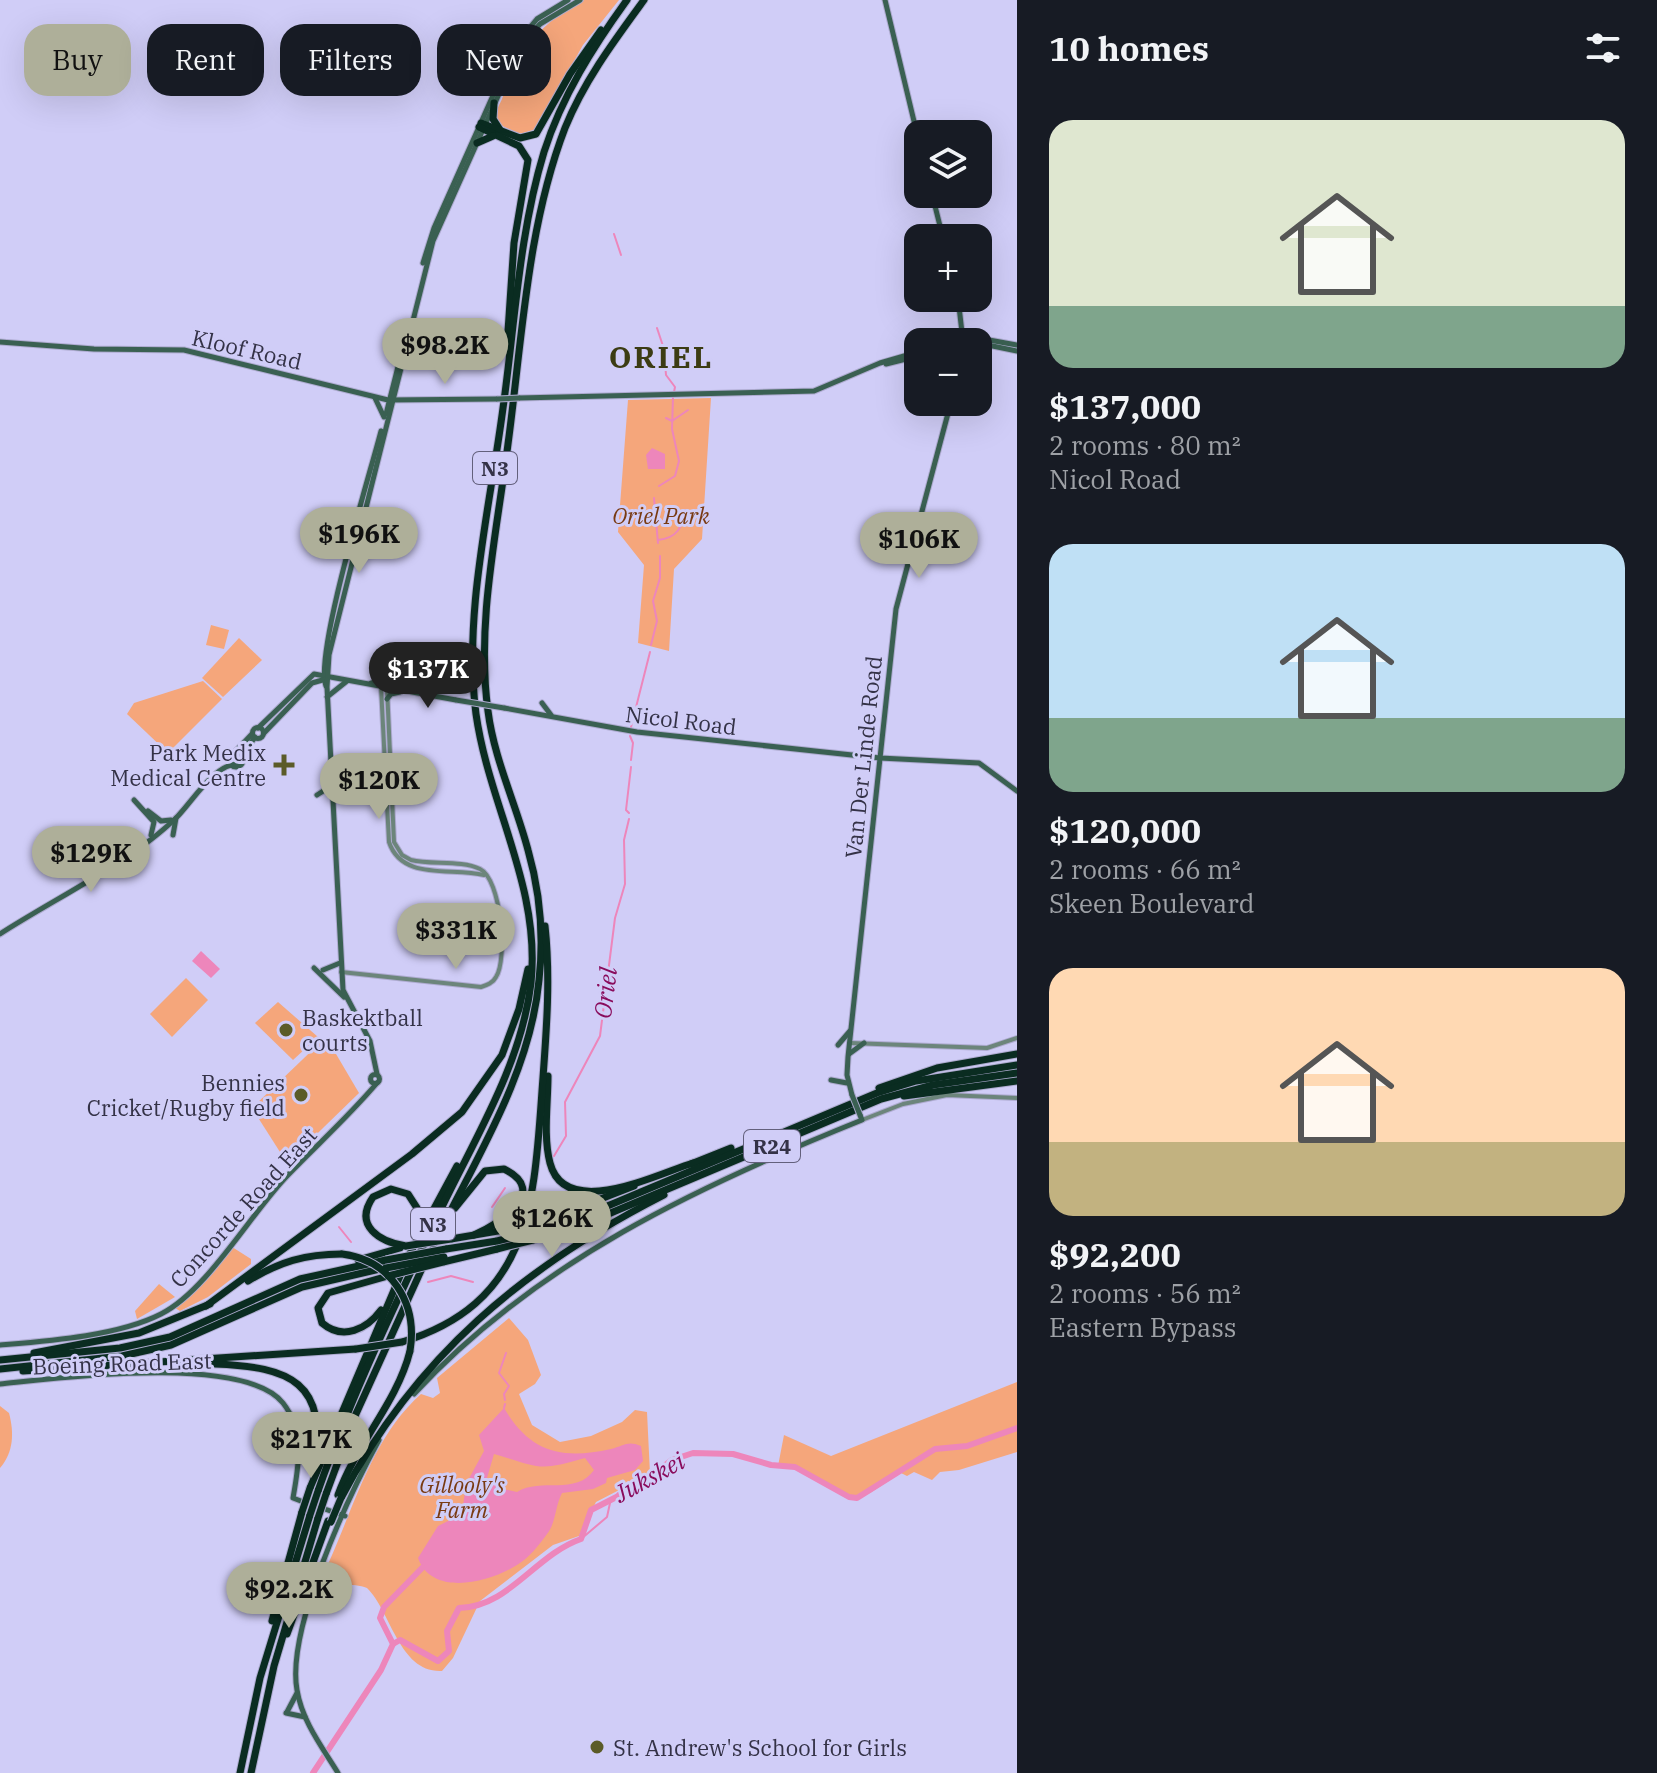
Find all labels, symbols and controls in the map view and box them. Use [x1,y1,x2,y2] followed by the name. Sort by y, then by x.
[24,24,131,96] chip: Buy
[147,24,264,96] chip: Rent
[280,24,421,96] chip: Filters
[437,24,551,96] chip: New
[1049,26,1209,70] text: 10 homes
[1581,26,1625,70] icon: filters
[904,120,992,416] map controls
[904,120,992,208] button: layers
[1265,172,1409,316] icon: home
[904,224,992,312] button: +
[380,318,510,386] pin: $98.2K
[189,322,305,376] street label: Kloof Road
[400,327,490,361] text: $98.2K
[904,328,992,416] button: −
[609,337,713,376] district label: ORIEL
[1049,384,1201,428] text: $137,000
[1049,428,1241,462] text: 2 rooms · 80 m²
[473,452,517,484] road number: N3
[1049,462,1181,496] text: Nicol Road
[612,501,710,530] park label: Oriel Park
[303,507,415,575] pin: $196K
[863,512,975,580] pin: $106K
[318,516,400,550] text: $196K
[878,521,960,555] text: $106K
[1265,596,1409,740] icon: home
[372,642,484,710] pin: $137K
[387,651,469,685] text: $137K
[838,654,888,860] street label: Van Der Linde Road
[624,699,738,741] street label: Nicol Road
[110,738,266,792] place label: Park Medix Medical Centre
[323,753,435,821] pin: $120K
[273,754,295,776] marker: Park Medix Medical Centre
[338,762,420,796] text: $120K
[1049,808,1201,852] text: $120,000
[35,826,147,894] pin: $129K
[50,835,132,869] text: $129K
[1049,852,1241,886] text: 2 rooms · 66 m²
[1049,886,1255,920] text: Skeen Boulevard
[400,903,512,971] pin: $331K
[415,912,497,946] text: $331K
[586,964,624,1020] water label: Oriel
[302,1003,423,1057] place label: Baskektball courts
[1265,1020,1409,1164] icon: home
[277,1021,295,1039] marker: Baskektball courts
[87,1068,285,1122] place label: Bennies Cricket/Rugby field
[292,1086,310,1104] marker: Bennies Cricket/Rugby field
[163,1121,323,1293] street label: Concorde Road East
[744,1130,800,1162] road number: R24
[496,1191,608,1259] pin: $126K
[511,1200,593,1234] text: $126K
[411,1208,455,1240] road number: N3
[1049,1232,1181,1276] text: $92,200
[1049,1276,1241,1310] text: 2 rooms · 56 m²
[1049,1310,1236,1344] text: Eastern Bypass
[32,1345,212,1381] street label: Boeing Road East
[255,1412,367,1480] pin: $217K
[270,1421,352,1455] text: $217K
[607,1444,691,1510] water label: Jukskei
[419,1470,506,1524] park label: Gillooly's Farm
[224,1562,354,1630] pin: $92.2K
[244,1571,334,1605] text: $92.2K
[613,1733,907,1762] place label: St. Andrew's School for Girls
[588,1738,606,1756] marker: St. Andrew's School for Girls

